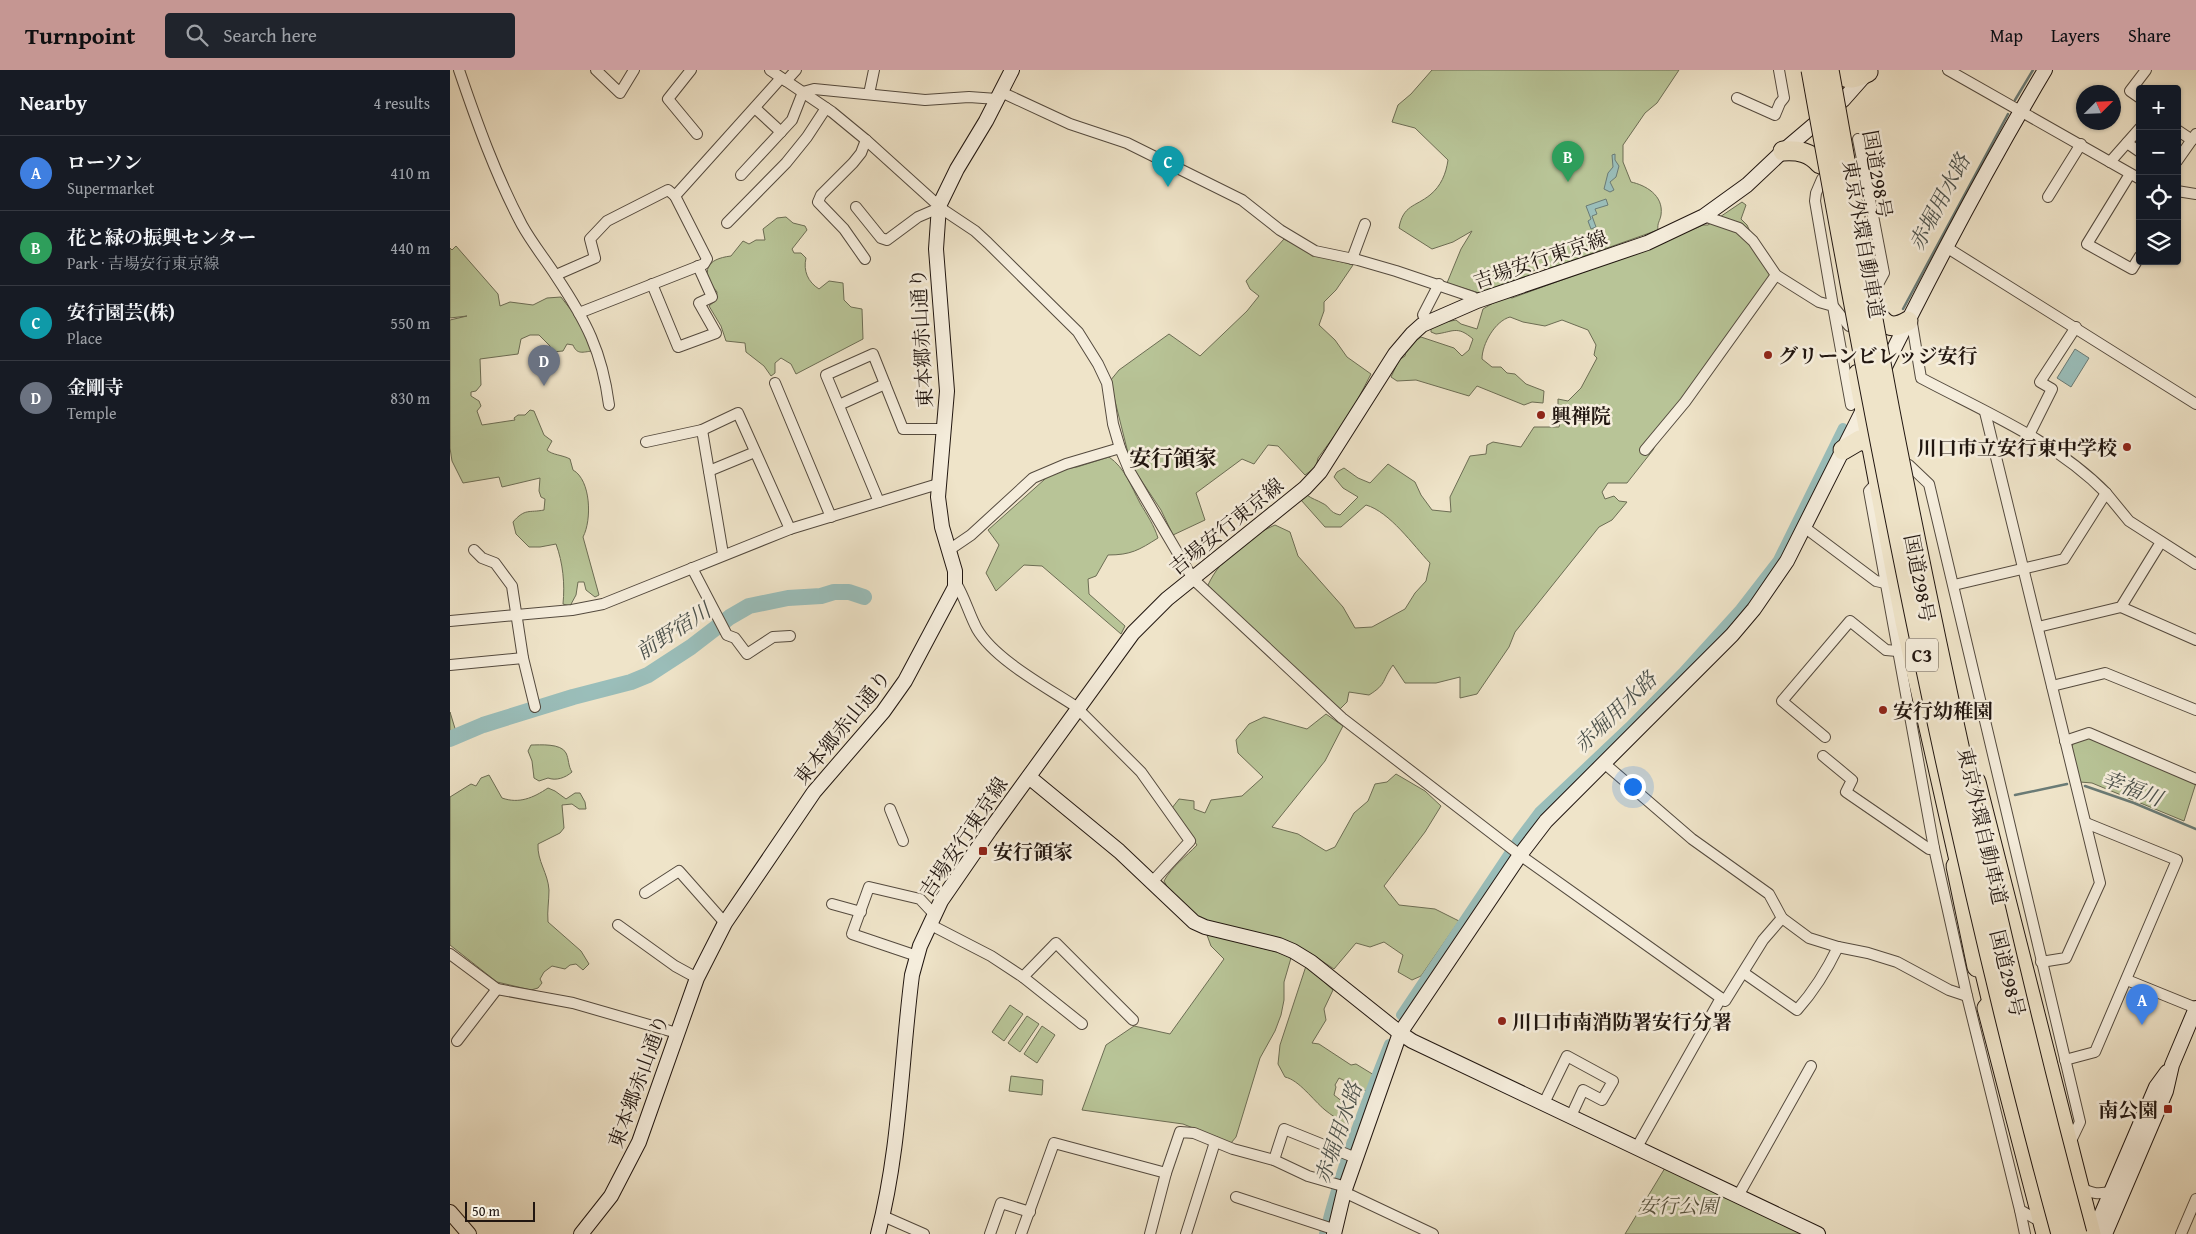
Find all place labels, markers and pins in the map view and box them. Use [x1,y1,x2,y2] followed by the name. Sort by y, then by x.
[1552,141,1584,182] pin: B
[1152,146,1184,187] pin: C
[1778,341,1977,370] place label: グリーンビレッジ安行
[528,345,560,386] pin: D
[1762,349,1774,361] marker: グリーンビレッジ安行
[1551,401,1611,430] place label: 興禅院
[1535,409,1547,421] marker: 興禅院
[1917,433,2117,462] place label: 川口市立安行東中学校
[2121,441,2133,453] marker: 川口市立安行東中学校
[1893,696,1993,725] place label: 安行幼稚園
[1877,704,1889,716] marker: 安行幼稚園
[993,837,1073,866] place label: 安行領家
[977,845,989,857] marker: 安行領家
[2126,984,2158,1025] pin: A
[1512,1007,1732,1036] place label: 川口市南消防署安行分署
[1496,1015,1508,1027] marker: 川口市南消防署安行分署
[2098,1095,2158,1124] place label: 南公園
[2162,1103,2174,1115] marker: 南公園

